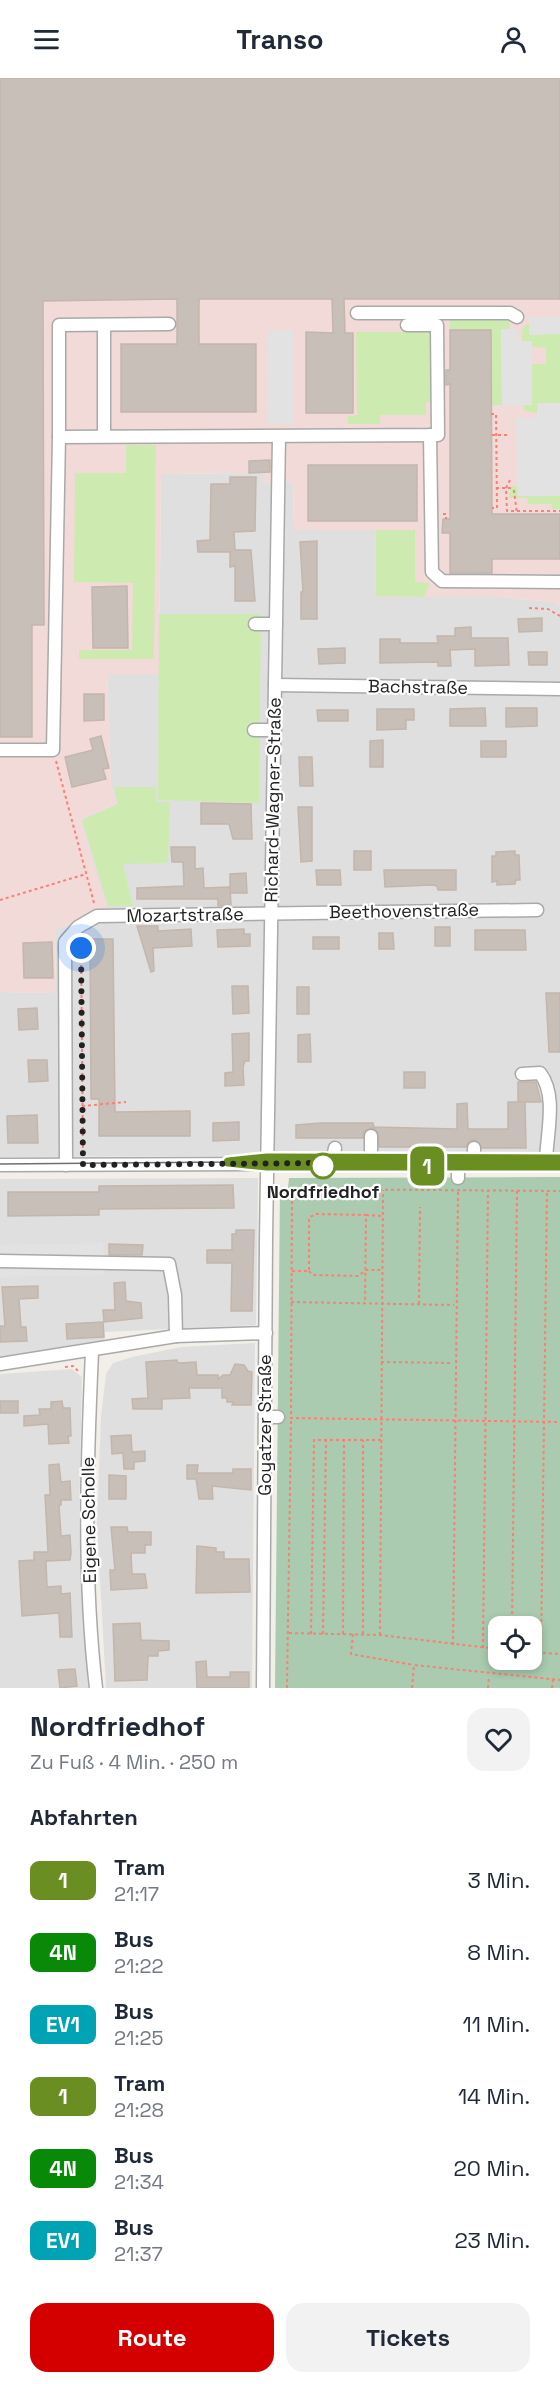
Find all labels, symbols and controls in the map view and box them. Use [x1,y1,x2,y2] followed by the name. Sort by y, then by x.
[236,22,324,57] text: Transo
[30,23,63,56] icon: menu
[497,23,530,56] icon: person
[368,674,468,699] street label: Bachstraße
[259,697,286,903] street label: Richard-Wagner-Straße
[329,898,479,923] street label: Beethovenstraße
[126,902,244,927] street label: Mozartstraße
[66,933,96,963] your location
[408,1146,446,1186] line badge: 1
[310,1153,336,1179] marker: Nordfriedhof
[422,1153,432,1180] text: 1
[267,1180,379,1203] place label: Nordfriedhof
[253,1354,276,1496] street label: Goyatzer Straße
[76,1457,101,1583] street label: Eigene Scholle
[488,1616,542,1670] map controls
[488,1616,542,1670] button: locate
[30,1708,205,1744] text: Nordfriedhof
[467,1708,530,1771] button: heart
[30,1749,238,1775] text: Zu Fuß · 4 Min. · 250 m
[30,1803,138,1831] text: Abfahrten
[114,1853,165,1881] text: Tram
[468,1866,530,1894] text: 3 Min.
[58,1867,68,1894] text: 1
[114,1881,159,1907] text: 21:17
[114,1925,154,1953] text: Bus
[467,1938,530,1966] text: 8 Min.
[49,1939,77,1966] text: 4N
[114,1953,164,1979] text: 21:22
[114,1997,154,2025] text: Bus
[462,2010,530,2038] text: 11 Min.
[46,2011,80,2038] text: EV1
[114,2025,164,2051] text: 21:25
[114,2069,165,2097] text: Tram
[458,2082,530,2110] text: 14 Min.
[58,2083,68,2110] text: 1
[114,2097,164,2123] text: 21:28
[114,2141,154,2169] text: Bus
[454,2154,530,2182] text: 20 Min.
[49,2155,77,2182] text: 4N
[114,2169,164,2195] text: 21:34
[114,2213,154,2241] text: Bus
[454,2226,530,2254] text: 23 Min.
[46,2227,80,2254] text: EV1
[114,2241,163,2267] text: 21:37
[30,2303,274,2372] button: Route
[286,2303,530,2372] button: Tickets

